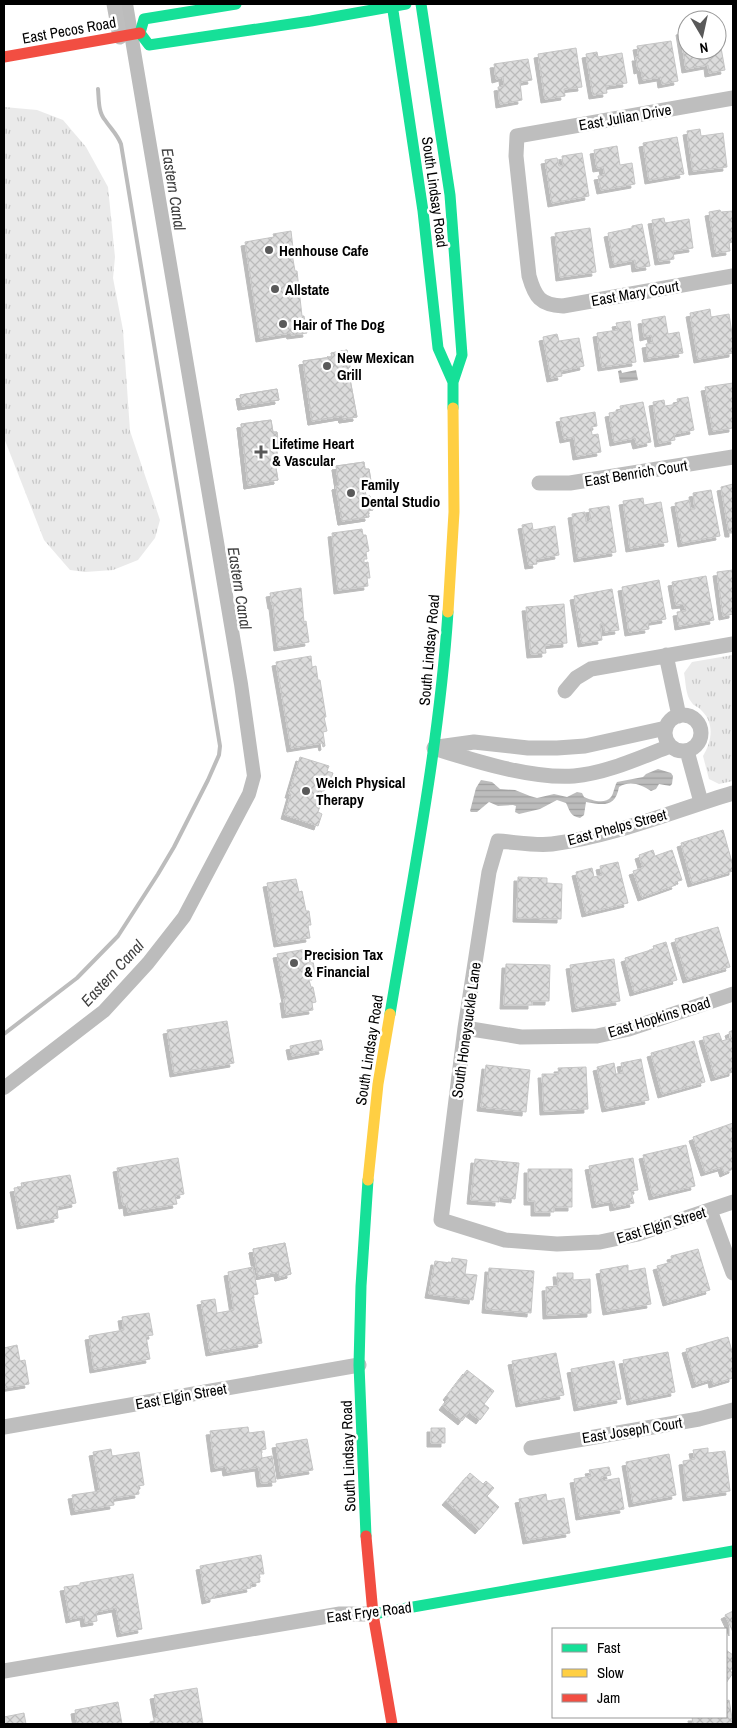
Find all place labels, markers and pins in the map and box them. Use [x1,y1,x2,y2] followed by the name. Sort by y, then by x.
[279,240,369,261] place label: Henhouse Cafe
[263,244,275,256] marker: Henhouse Cafe
[285,279,330,300] place label: Allstate
[269,283,281,295] marker: Allstate
[293,314,385,335] place label: Hair of The Dog
[277,318,289,330] marker: Hair of The Dog
[337,347,414,385] place label: New Mexican Grill
[321,360,333,372] marker: New Mexican Grill
[272,433,354,471] place label: Lifetime Heart & Vascular
[254,445,268,459] marker: Lifetime Heart & Vascular
[361,474,440,512] place label: Family Dental Studio
[345,487,357,499] marker: Family Dental Studio
[316,772,405,810] place label: Welch Physical Therapy
[300,785,312,797] marker: Welch Physical Therapy
[304,944,383,982] place label: Precision Tax & Financial
[288,957,300,969] marker: Precision Tax & Financial

